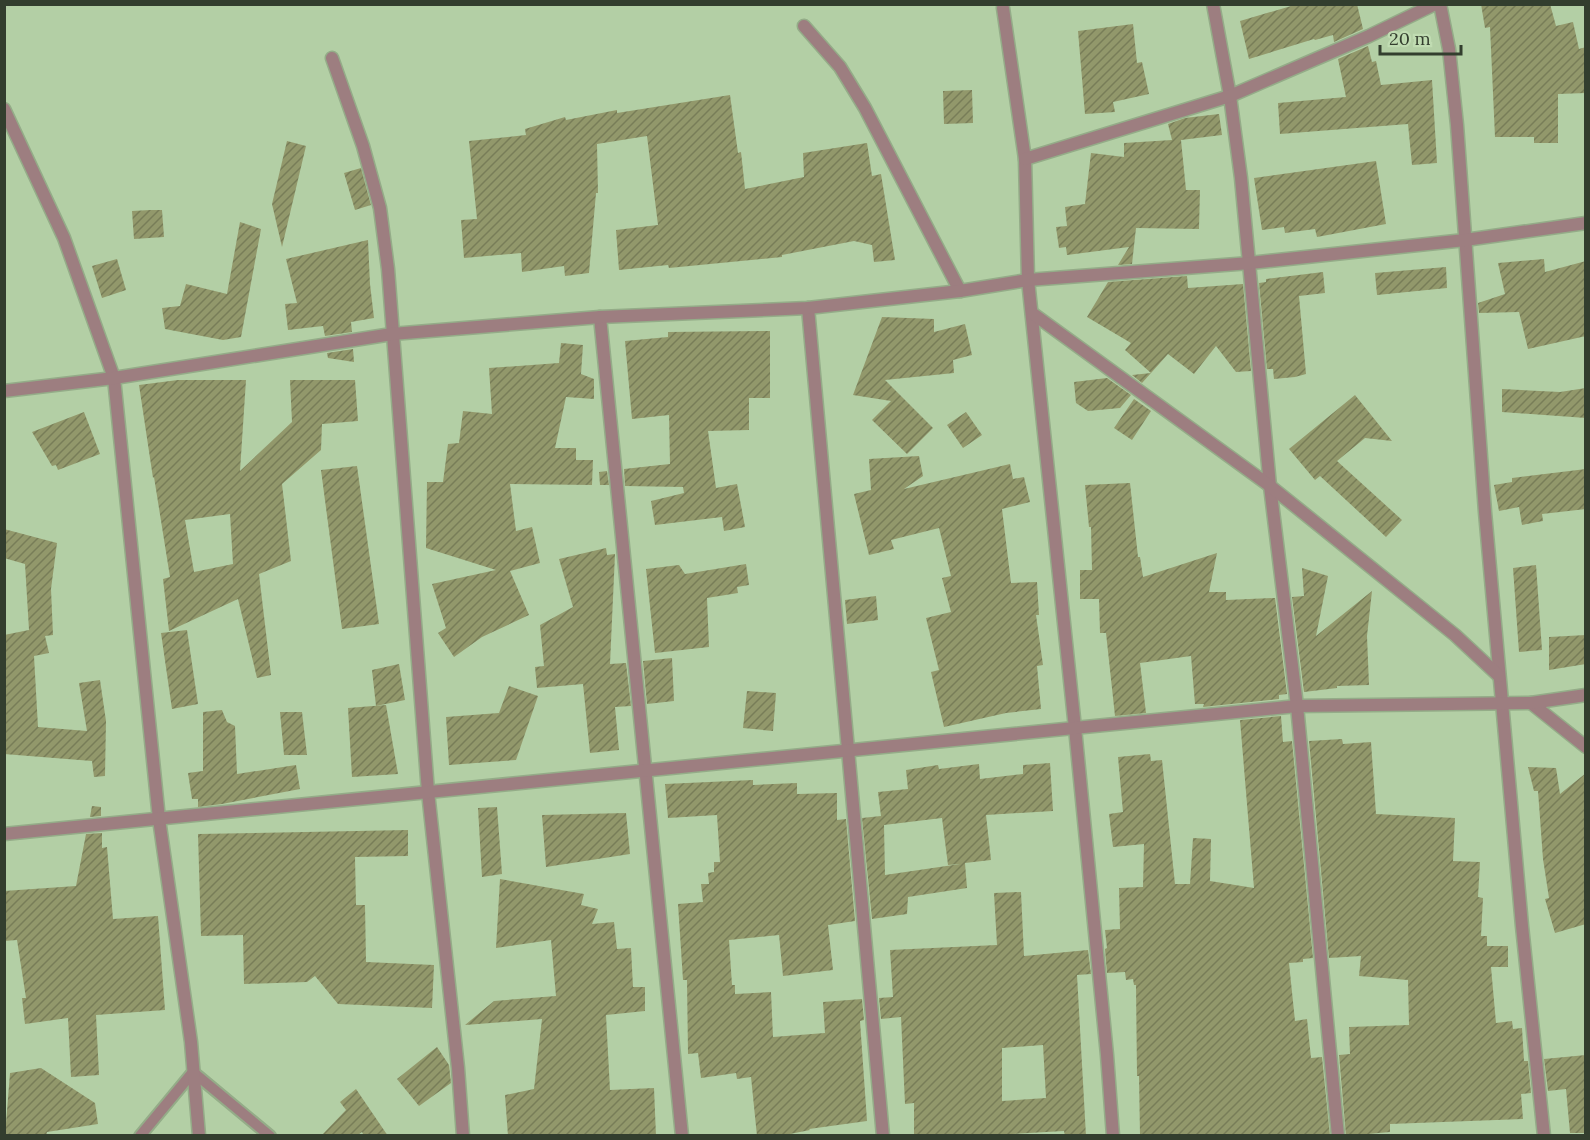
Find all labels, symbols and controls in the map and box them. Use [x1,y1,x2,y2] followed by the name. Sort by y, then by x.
[1380,18,1461,56] scale bar
[1389,27,1431,50] text: 20 m

